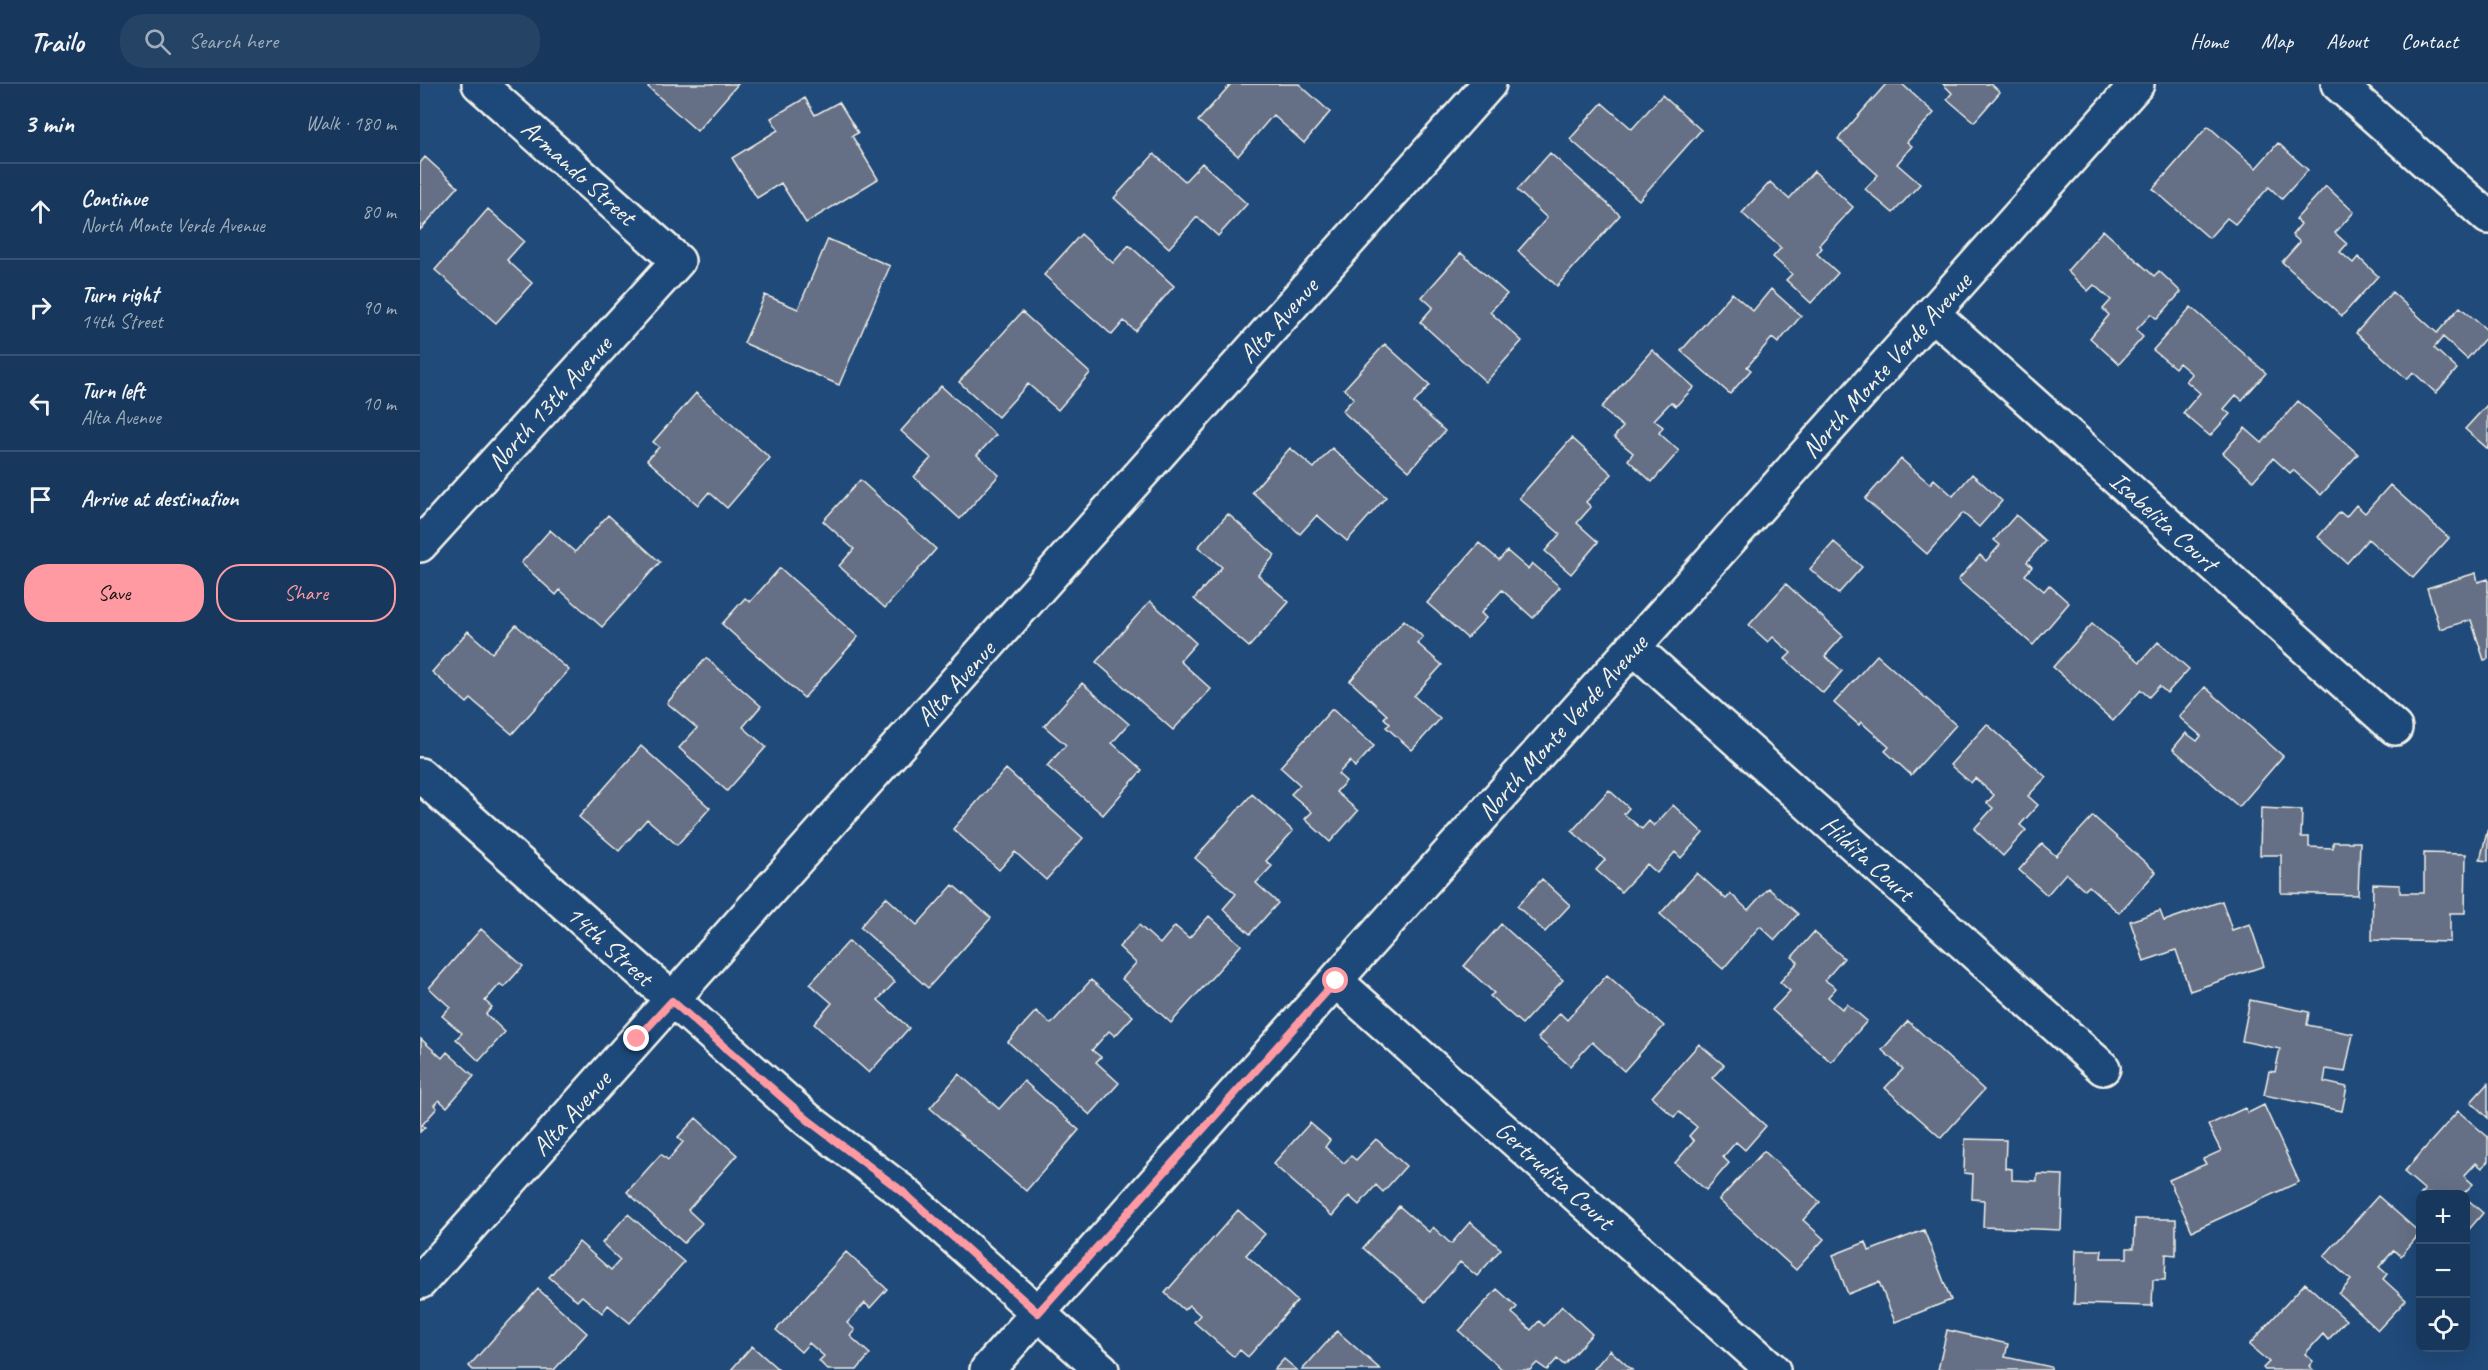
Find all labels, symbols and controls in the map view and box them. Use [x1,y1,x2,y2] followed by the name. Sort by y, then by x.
[120,14,540,68] search box
[30,24,84,59] text: Trailo
[141,25,174,58] icon: search
[189,27,278,55] text: Search here
[2190,28,2228,54] text: Home
[2261,28,2293,54] text: Map
[2326,28,2368,54] text: About
[2401,28,2458,54] text: Contact
[24,107,74,140] text: 3 min
[306,111,396,136] text: Walk · 180 m
[515,112,645,234] street label: Armando Street
[81,185,147,213] text: Continue
[24,195,57,228] icon: ahead
[362,199,396,224] text: 80 m
[81,213,265,238] text: North Monte Verde Avenue
[1794,264,1980,465] street label: North Monte Verde Avenue
[1231,269,1327,370] street label: Alta Avenue
[81,281,158,309] text: Turn right
[24,291,57,324] icon: right
[362,295,396,320] text: 90 m
[81,309,163,334] text: 14th Street
[480,328,620,478] street label: North 13th Avenue
[81,377,145,405] text: Turn left
[24,387,57,420] icon: left
[362,391,396,416] text: 10 m
[81,405,161,430] text: Alta Avenue
[2103,464,2227,581] street label: Isabelita Court
[24,483,57,516] icon: arrive
[81,485,238,513] text: Arrive at destination
[24,564,204,622] button: Save
[216,564,396,622] button: Share
[1470,626,1656,827] street label: North Monte Verde Avenue
[908,632,1004,733] street label: Alta Avenue
[1814,808,1923,910] street label: Hildita Court
[559,898,662,995] street label: 14th Street
[1322,967,1348,993] route start
[623,1025,649,1051] route end
[524,1062,620,1163] street label: Alta Avenue
[1488,1113,1623,1239] street label: Gertrudita Court
[2416,1190,2470,1352] map controls
[2416,1190,2470,1244] button: +
[2416,1244,2470,1298] button: −
[2416,1298,2470,1352] button: locate

